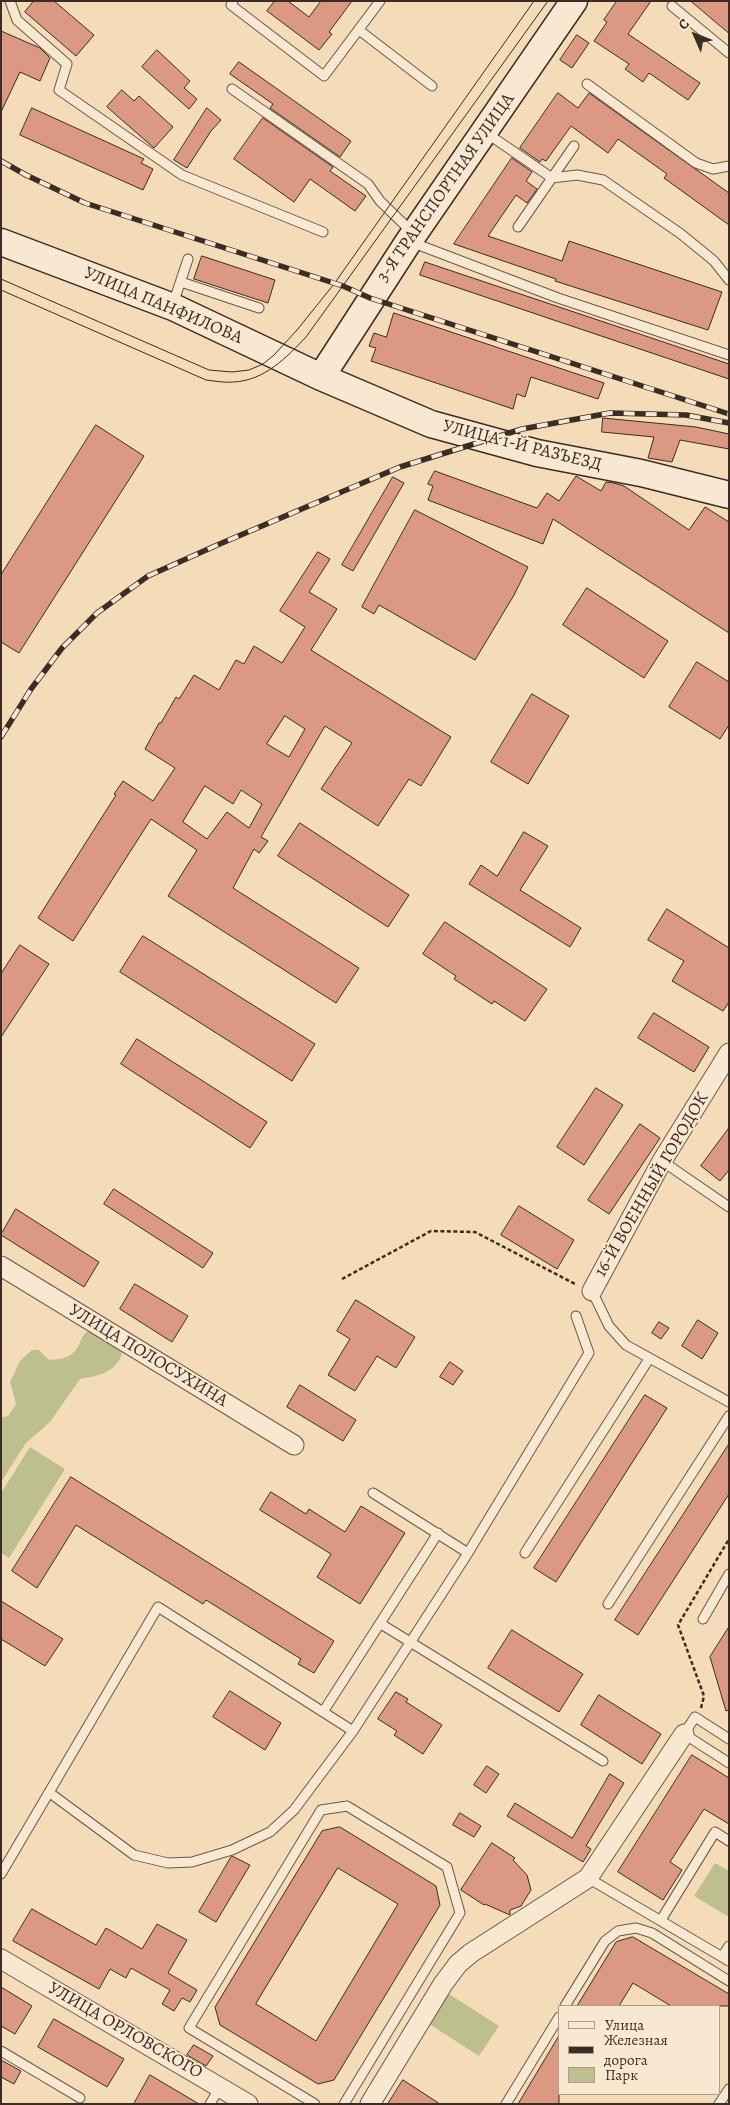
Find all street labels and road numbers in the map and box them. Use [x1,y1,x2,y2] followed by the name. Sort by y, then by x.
[373,90,519,286] street label: 3-Я ТРАНСПОРТНАЯ УЛИЦА
[80,263,246,349] street label: УЛИЦА ПАНФИЛОВА
[440,416,604,476] street label: УЛИЦА 1-Й РАЗЪЕЗД
[590,1089,714,1281] street label: 16-Й ВОЕННЫЙ ГОРОДОК
[65,1300,231,1412] street label: УЛИЦА ПОЛОСУХИНА
[44,1978,206,2084] street label: УЛИЦА ОРЛОВСКОГО

